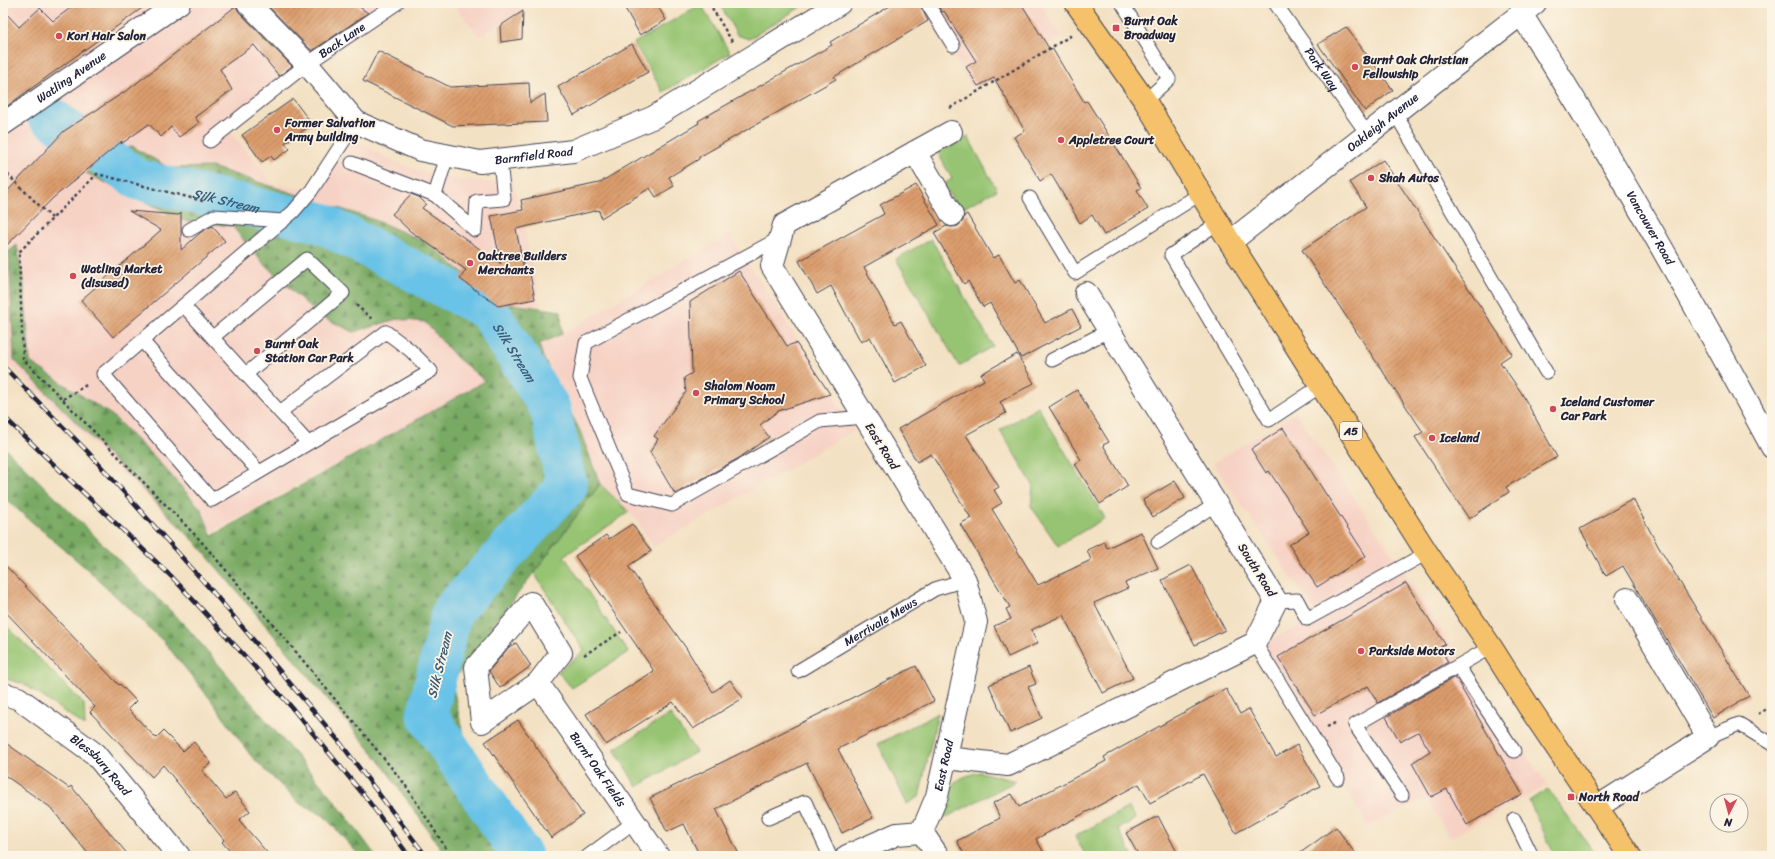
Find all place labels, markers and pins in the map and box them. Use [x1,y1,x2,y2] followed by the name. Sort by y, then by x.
[1124,10,1178,46] place label: Burnt Oak Broadway
[1111,23,1121,33] marker: Burnt Oak Broadway
[66,25,146,47] place label: Kori Hair Salon
[54,31,64,41] marker: Kori Hair Salon
[1362,49,1469,85] place label: Burnt Oak Christian Fellowship
[1350,62,1360,72] marker: Burnt Oak Christian Fellowship
[284,112,376,148] place label: Former Salvation Army building
[272,125,282,135] marker: Former Salvation Army building
[1068,129,1155,151] place label: Appletree Court
[1056,135,1066,145] marker: Appletree Court
[1378,167,1439,189] place label: Shah Autos
[1366,173,1376,183] marker: Shah Autos
[477,245,567,281] place label: Oaktree Builders Merchants
[81,258,163,294] place label: Watling Market (disused)
[465,258,475,268] marker: Oaktree Builders Merchants
[68,271,78,281] marker: Watling Market (disused)
[264,333,354,369] place label: Burnt Oak Station Car Park
[252,346,262,356] marker: Burnt Oak Station Car Park
[703,375,785,411] place label: Shalom Noam Primary School
[691,388,701,398] marker: Shalom Noam Primary School
[1560,391,1655,427] place label: Iceland Customer Car Park
[1548,404,1558,414] marker: Iceland Customer Car Park
[1439,427,1481,449] place label: Iceland
[1427,433,1437,443] marker: Iceland
[1369,640,1455,662] place label: Parkside Motors
[1356,646,1366,656] marker: Parkside Motors
[1578,786,1640,808] place label: North Road
[1566,792,1576,802] marker: North Road

